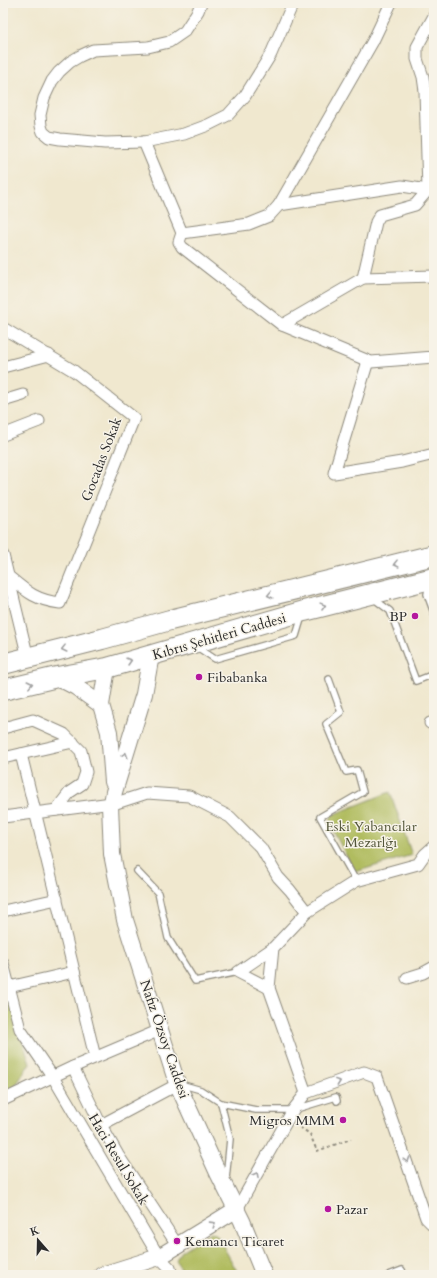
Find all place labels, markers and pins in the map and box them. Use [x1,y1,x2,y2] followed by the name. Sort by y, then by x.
[389,607,407,626] place label: BP
[410,611,420,621] marker: BP
[207,668,268,687] place label: Fibabanka
[194,672,204,682] marker: Fibabanka
[249,1111,335,1130] place label: Migros MMM
[338,1115,348,1125] marker: Migros MMM
[336,1200,369,1219] place label: Pazar
[323,1204,333,1214] marker: Pazar
[185,1232,285,1251] place label: Kemancı Ticaret
[172,1236,182,1246] marker: Kemancı Ticaret

